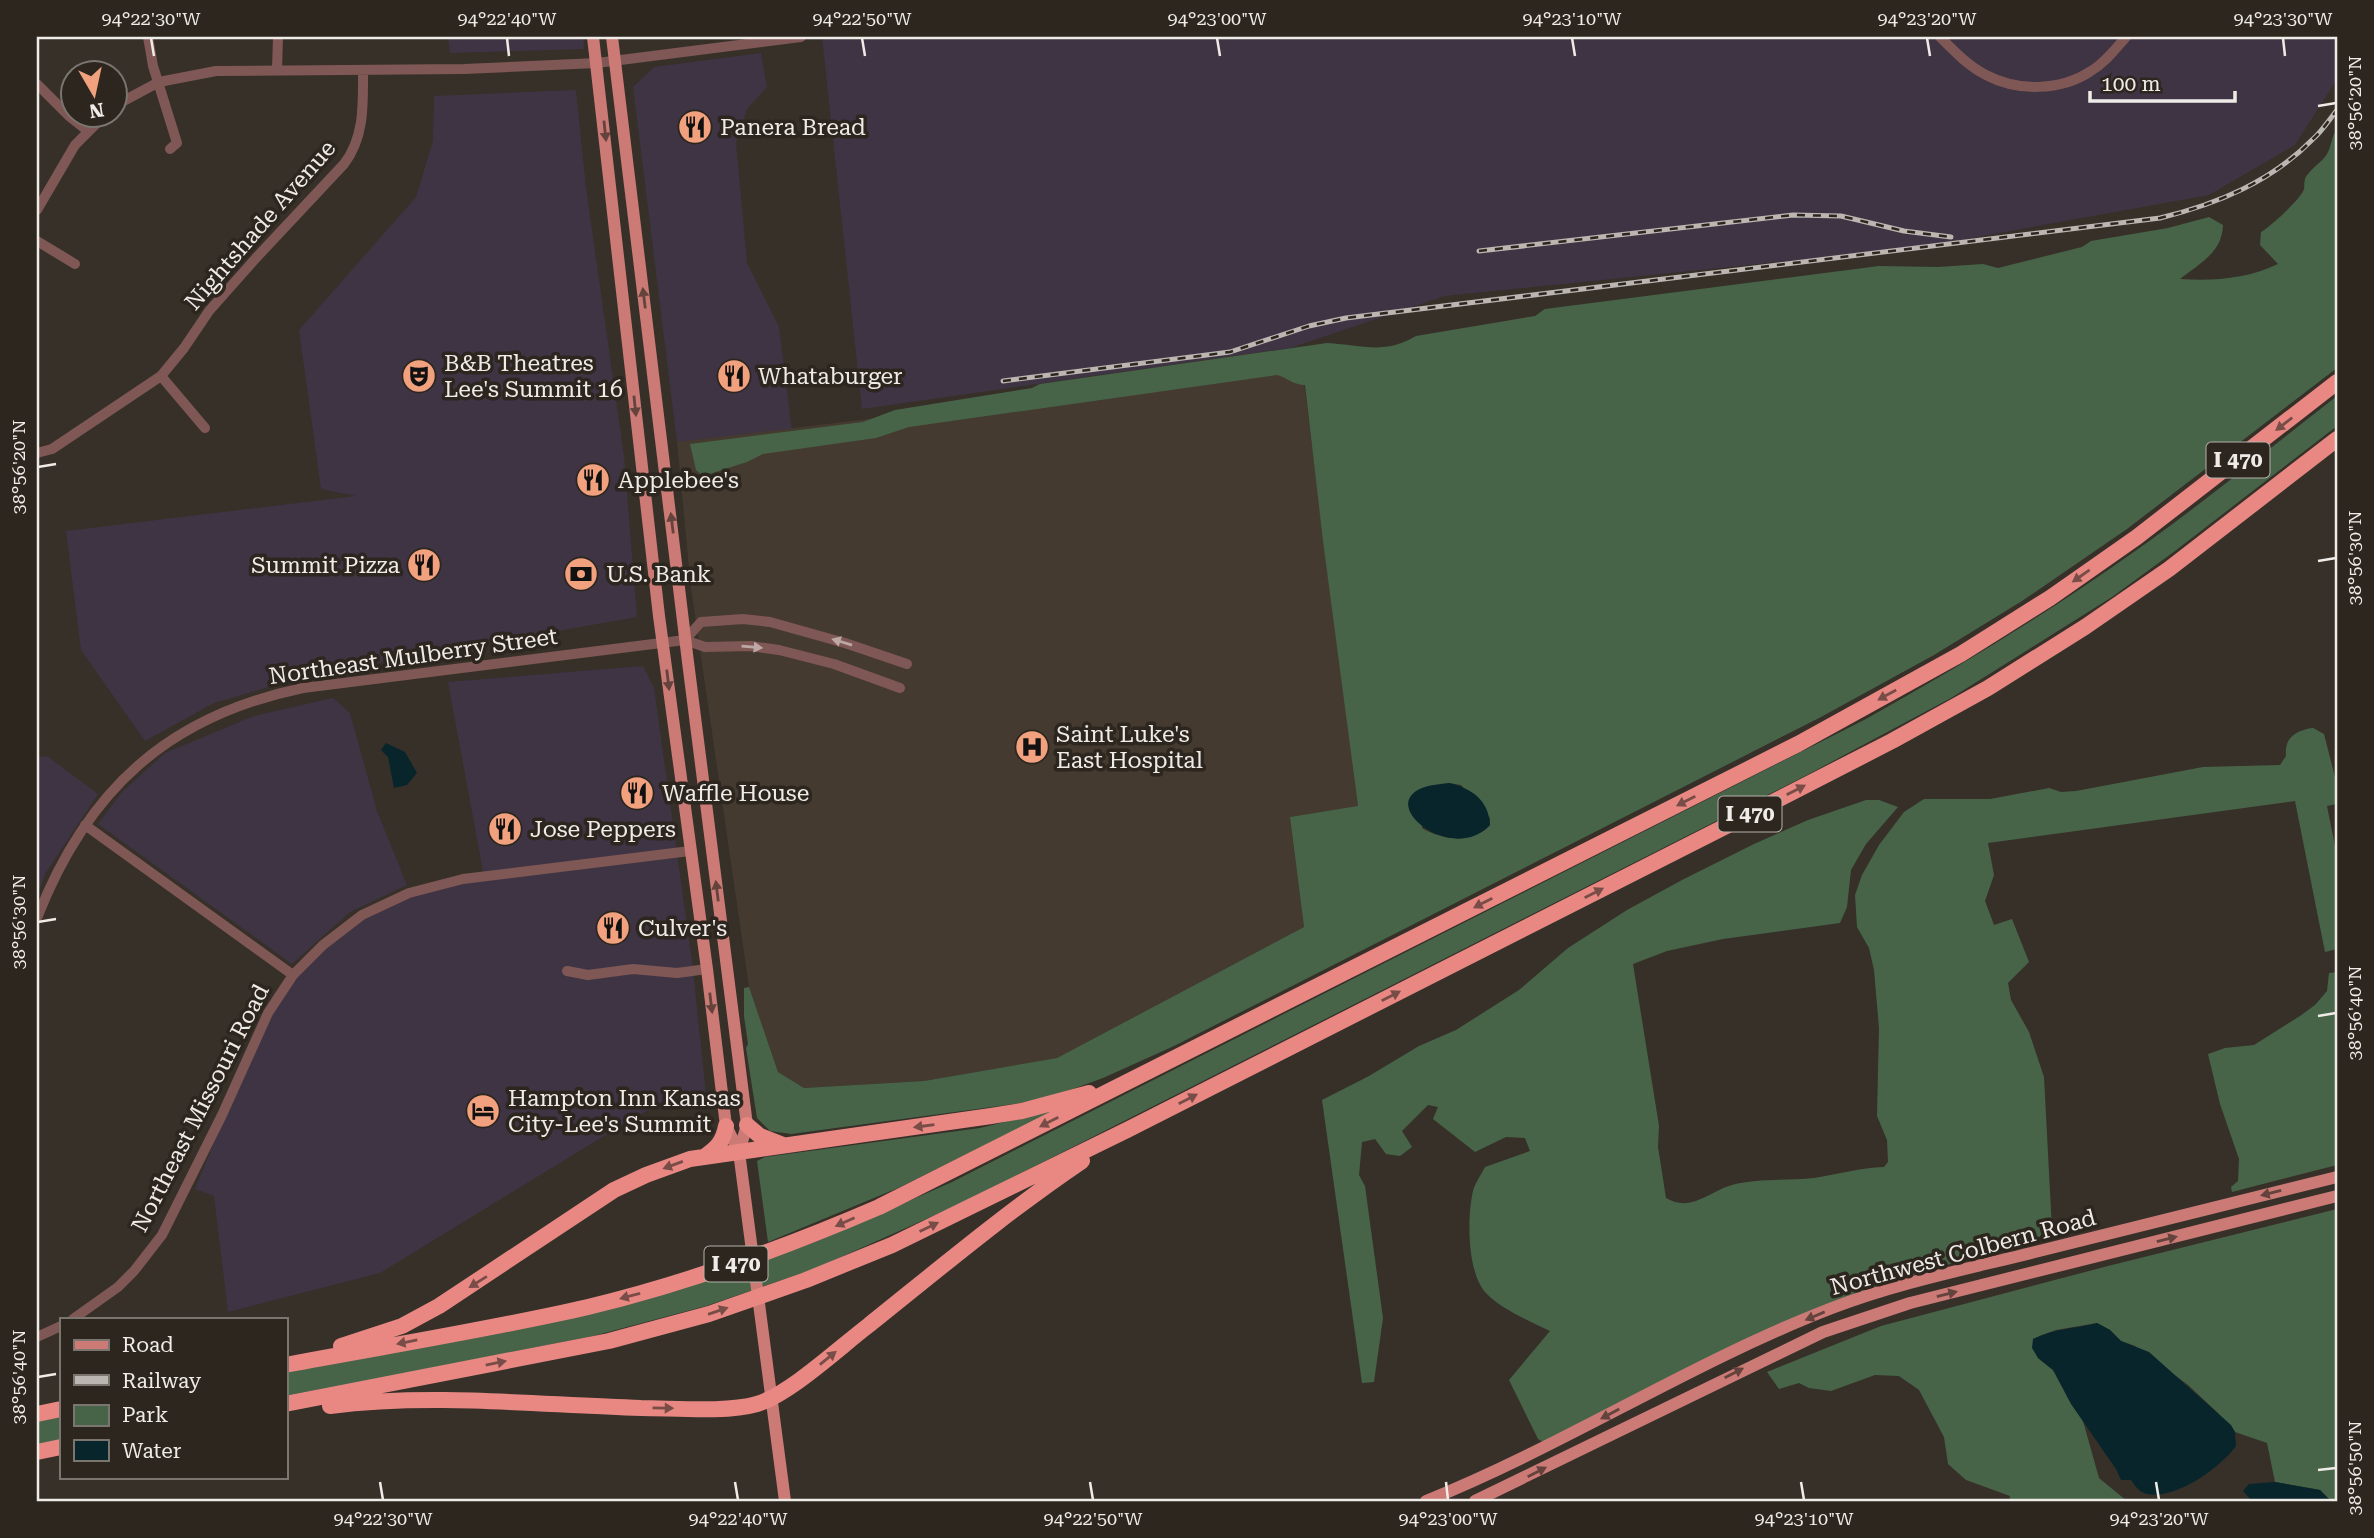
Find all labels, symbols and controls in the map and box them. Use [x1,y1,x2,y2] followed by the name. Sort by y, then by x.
[102,8,201,29] text: 94°22'30"W
[458,8,557,29] text: 94°22'40"W
[813,8,912,29] text: 94°22'50"W
[1168,8,1267,29] text: 94°23'00"W
[1523,8,1622,29] text: 94°23'10"W
[1878,8,1977,29] text: 94°23'20"W
[2234,8,2333,29] text: 94°23'30"W
[2344,56,2365,150] text: 38°56'20"N
[60,60,130,130] north arrow
[2090,60,2236,104] scale bar
[2101,72,2161,96] text: 100 m
[87,98,106,123] text: N
[676,108,714,146] restaurant icon: Panera Bread
[720,114,866,141] place label: Panera Bread
[599,120,610,142] one-way arrow
[179,135,341,316] street label: Nightshade Avenue
[638,286,649,308] one-way arrow
[444,350,623,403] place label: B&B Theatres Lee's Summit 16
[400,357,438,395] theatre icon: B&B Theatres Lee's Summit 16
[715,357,753,395] restaurant icon: Whataburger
[758,363,903,390] place label: Whataburger
[630,395,641,417] one-way arrow
[2275,417,2293,432] one-way arrow
[8,420,29,514] text: 38°56'20"N
[2206,442,2270,477] road number: I 470
[574,461,612,499] restaurant icon: Applebee's
[618,467,739,494] place label: Applebee's
[2344,511,2365,605] text: 38°56'30"N
[666,512,677,534] one-way arrow
[405,546,443,584] restaurant icon: Summit Pizza
[251,552,401,579] place label: Summit Pizza
[562,555,600,593] bank icon: U.S. Bank
[606,561,712,588] place label: U.S. Bank
[2072,569,2090,583] one-way arrow
[267,623,560,690] street label: Northeast Mulberry Street
[831,637,852,647] one-way arrow
[741,642,763,653] one-way arrow
[663,669,674,691] one-way arrow
[1877,689,1897,701] one-way arrow
[1056,721,1203,774] place label: Saint Luke's East Hospital
[1013,728,1051,766] hospital icon: Saint Luke's East Hospital
[618,774,656,812] restaurant icon: Waffle House
[662,780,809,807] place label: Waffle House
[1787,784,1807,796] one-way arrow
[1675,794,1695,806] one-way arrow
[1718,796,1782,832] road number: I 470
[486,810,524,848] restaurant icon: Jose Peppers
[530,816,676,843] place label: Jose Peppers
[8,875,29,969] text: 38°56'30"N
[711,880,722,902] one-way arrow
[1584,887,1604,898] one-way arrow
[1472,897,1492,909] one-way arrow
[594,909,632,947] restaurant icon: Culver's
[638,915,727,942] place label: Culver's
[2344,966,2365,1060] text: 38°56'40"N
[126,980,275,1237] street label: Northeast Missouri Road
[1381,990,1401,1001] one-way arrow
[706,992,717,1014] one-way arrow
[508,1085,741,1138] place label: Hampton Inn Kansas City-Lee's Summit
[464,1092,502,1130] hotel icon: Hampton Inn Kansas City-Lee's Summit
[1178,1093,1198,1104] one-way arrow
[1039,1116,1059,1127] one-way arrow
[913,1121,935,1132] one-way arrow
[662,1160,683,1171] one-way arrow
[2260,1188,2282,1199] one-way arrow
[1827,1204,2099,1301] street label: Northwest Colbern Road
[835,1216,855,1228] one-way arrow
[919,1221,939,1233] one-way arrow
[2156,1233,2178,1244] one-way arrow
[704,1246,768,1282] road number: I 470
[469,1275,488,1288] one-way arrow
[1936,1288,1958,1299] one-way arrow
[619,1291,641,1302] one-way arrow
[707,1305,728,1316] one-way arrow
[1804,1310,1825,1321] one-way arrow
[60,1318,287,1478] legend
[8,1330,29,1424] text: 38°56'40"N
[122,1333,174,1357] text: Road
[396,1337,418,1348] one-way arrow
[819,1351,836,1366] one-way arrow
[486,1357,508,1368] one-way arrow
[1724,1368,1744,1379] one-way arrow
[122,1369,202,1393] text: Railway
[652,1402,674,1414] one-way arrow
[122,1403,168,1427] text: Park
[1600,1409,1620,1420] one-way arrow
[2344,1421,2365,1515] text: 38°56'50"N
[122,1439,182,1463] text: Water
[1527,1467,1547,1478] one-way arrow
[334,1508,433,1529] text: 94°22'30"W
[689,1508,788,1529] text: 94°22'40"W
[1044,1508,1143,1529] text: 94°22'50"W
[1399,1508,1498,1529] text: 94°23'00"W
[1755,1508,1854,1529] text: 94°23'10"W
[2110,1508,2209,1529] text: 94°23'20"W

